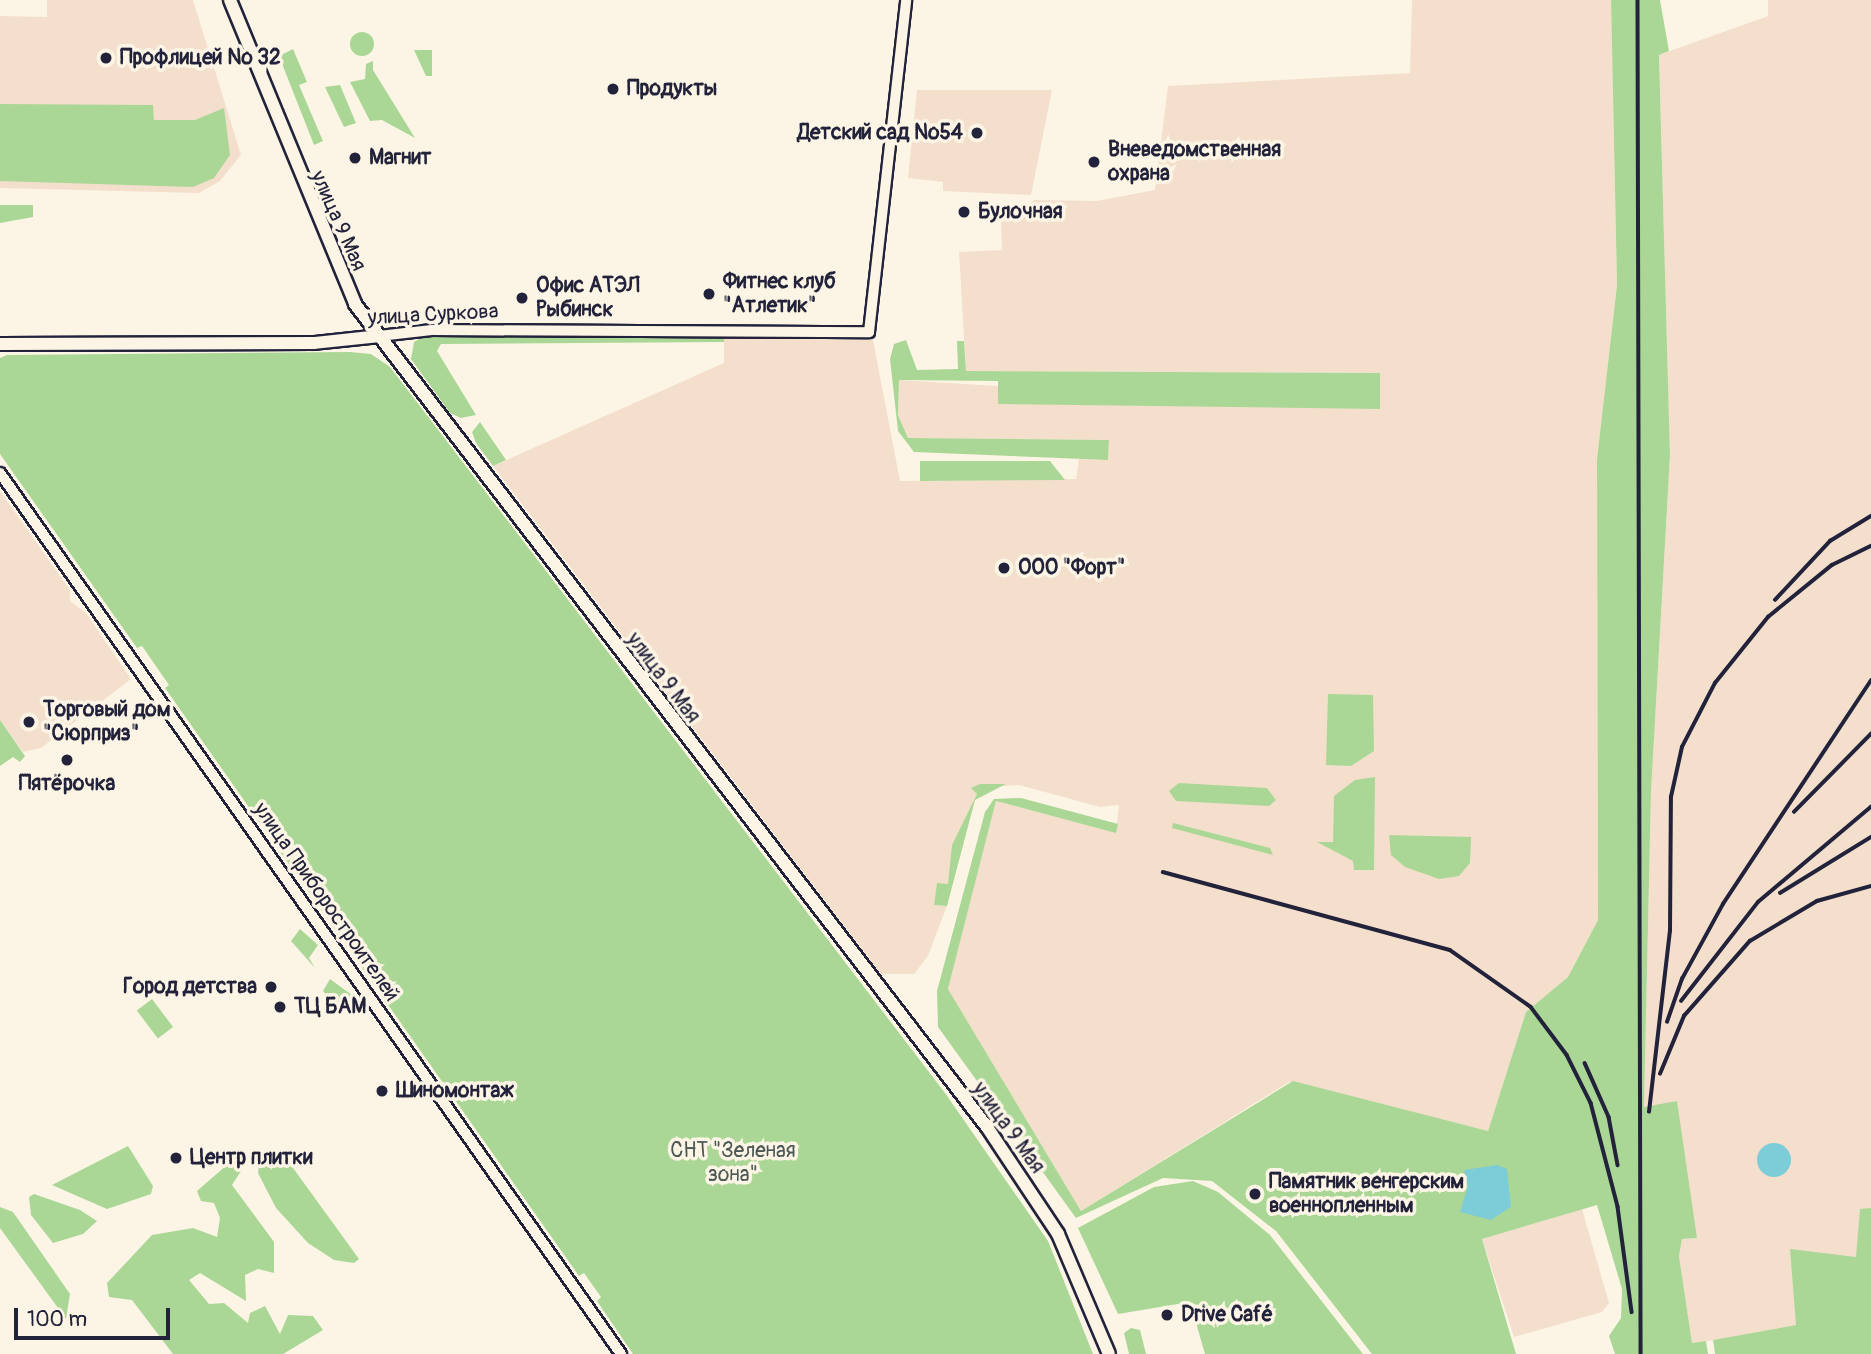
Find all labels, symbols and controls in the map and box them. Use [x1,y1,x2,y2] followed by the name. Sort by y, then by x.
[120,45,281,71] place label: Профлицей № 32
[98,50,114,66] marker: Профлицей № 32
[627,76,717,102] place label: Продукты
[605,81,621,97] marker: Продукты
[797,120,963,146] place label: Детский сад №54
[969,125,985,141] marker: Детский сад №54
[1108,137,1281,187] place label: Вневедомственная охрана
[369,145,431,171] place label: Магнит
[347,150,363,166] marker: Магнит
[1086,154,1102,170] marker: Вневедомственная охрана
[305,167,371,275] street label: улица 9 Мая
[978,199,1063,225] place label: Булочная
[956,204,972,220] marker: Булочная
[723,269,836,319] place label: Фитнес клуб "Атлетик"
[536,273,639,323] place label: Офис АТЭЛ Рыбинск
[701,286,717,302] marker: Фитнес клуб "Атлетик"
[514,290,530,306] marker: Офис АТЭЛ Рыбинск
[367,299,499,331] street label: улица Суркова
[1018,555,1125,581] place label: ООО "Форт"
[996,560,1012,576] marker: ООО "Форт"
[621,628,705,728] street label: улица 9 Мая
[43,697,170,747] place label: Торговый дом "Сюрприз"
[21,714,37,730] marker: Торговый дом "Сюрприз"
[59,752,75,768] marker: Пятёрочка
[19,771,115,797] place label: Пятёрочка
[248,798,404,1006] street label: улица Приборостроителей
[123,974,257,1000] place label: Город детства
[263,979,279,995] marker: Город детства
[294,994,366,1020] place label: ТЦ БАМ
[272,999,288,1015] marker: ТЦ БАМ
[966,1077,1050,1179] street label: улица 9 Мая
[396,1078,514,1104] place label: Шиномонтаж
[374,1083,390,1099] marker: Шиномонтаж
[670,1138,796,1188] park label: СНТ "Зеленая зона"
[190,1145,313,1171] place label: Центр плитки
[168,1150,184,1166] marker: Центр плитки
[1269,1169,1464,1219] place label: Памятник венгерским военнопленным
[1247,1186,1263,1202] marker: Памятник венгерским военнопленным
[18,1294,173,1338] scale bar
[1181,1302,1273,1328] place label: Drive Café
[27,1306,87,1333] text: 100 m
[1159,1307,1175,1323] marker: Drive Café

